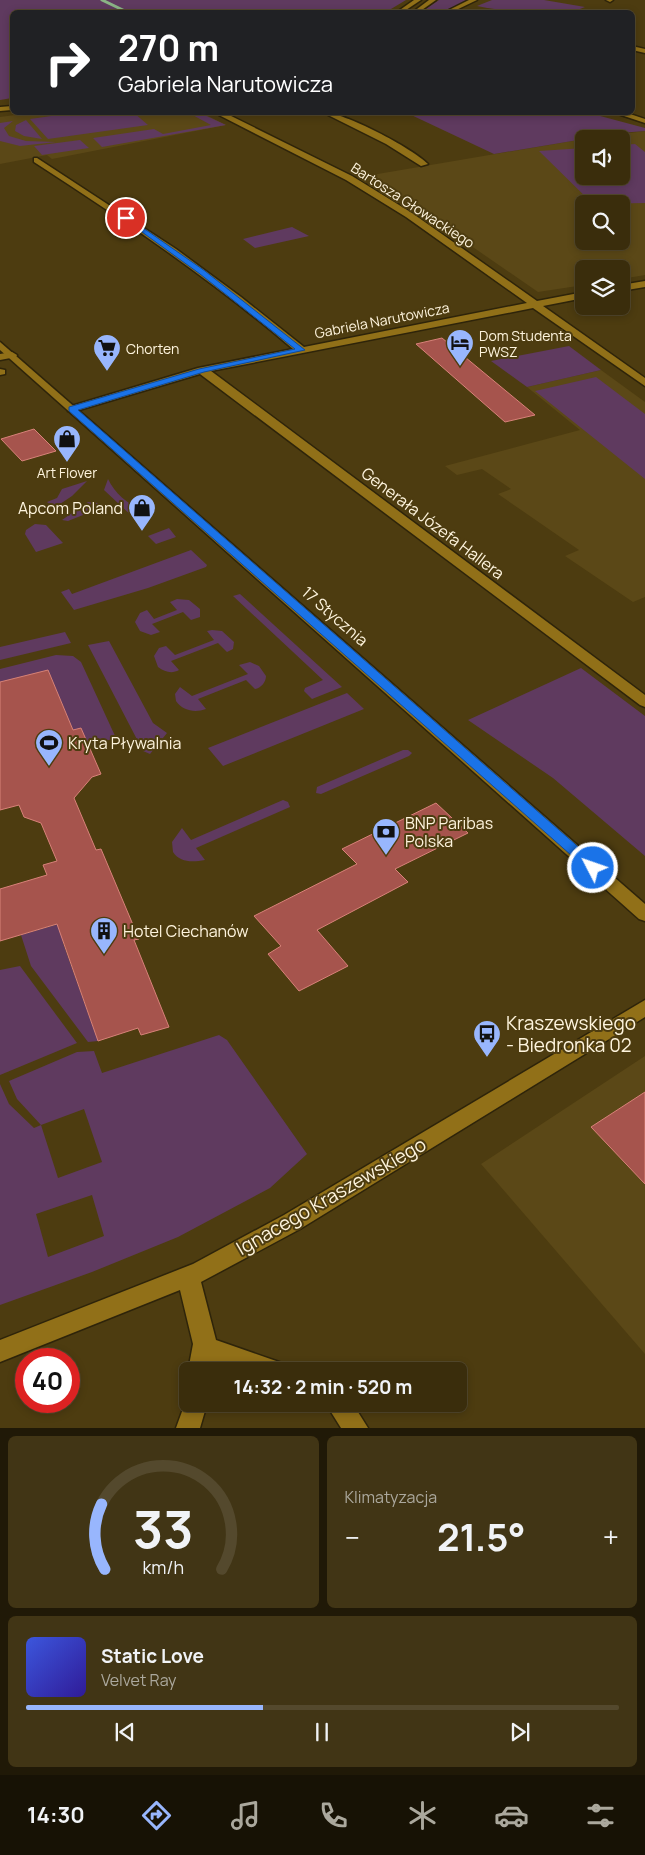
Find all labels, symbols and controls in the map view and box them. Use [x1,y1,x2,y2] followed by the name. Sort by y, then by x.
[118,24,219,72] text: 270 m
[35,30,100,95] icon: right
[118,69,333,99] text: Gabriela Narutowicza
[575,130,630,315] map controls
[575,130,630,185] button: sound
[348,158,478,252] street label: Bartosza Głowackiego
[575,195,630,250] button: search
[105,197,147,239] pin
[112,204,140,232] icon: arrive
[575,260,630,315] button: layers
[313,298,451,342] street label: Gabriela Narutowicza
[479,326,572,361] place label: Dom Studenta PWSZ
[445,328,475,367] hotel icon: Dom Studenta PWSZ
[92,333,122,372] supermarket icon: Chorten
[126,339,179,358] place label: Chorten
[52,424,82,463] shop icon: Art Flover
[357,462,509,584] street label: Generała Józefa Hallera
[37,463,97,482] place label: Art Flover
[127,493,157,532] shop icon: Apcom Poland
[18,497,123,519] place label: Apcom Poland
[297,581,373,651] street label: 17 Stycznia
[34,728,64,767] sports icon: Kryta Pływalnia
[68,732,181,754] place label: Kryta Pływalnia
[405,812,493,852] place label: BNP Paribas Polska
[371,817,401,856] bank icon: BNP Paribas Polska
[566,841,618,893] position arrow
[89,916,119,955] building icon: Hotel Ciechanów
[123,920,248,942] place label: Hotel Ciechanów
[506,1010,636,1058] place label: Kraszewskiego - Biedronka 02
[472,1019,502,1058] bus stop icon: Kraszewskiego - Biedronka 02
[231,1131,431,1261] street label: Ignacego Kraszewskiego
[15,1348,80,1413] speed limit sign: 40
[234,1374,412,1400] text: 14:32 · 2 min · 520 m
[345,1486,437,1508] text: Klimatyzacja
[133,1493,193,1564] text: 33
[437,1510,526,1562] text: 21.5°
[345,1518,360,1556] text: −
[603,1518,619,1556] text: +
[142,1555,184,1579] text: km/h
[101,1643,204,1669] text: Static Love
[101,1669,177,1691] text: Velvet Ray
[111,1718,139,1746] icon: previous
[308,1718,336,1746] icon: pause
[506,1718,534,1746] icon: next
[139,1798,174,1833] icon: directions
[228,1798,263,1833] icon: music
[316,1798,351,1833] icon: phone
[405,1798,440,1833] icon: climate
[494,1798,529,1833] icon: car
[583,1798,618,1833] icon: filters
[27,1800,85,1830] text: 14:30

